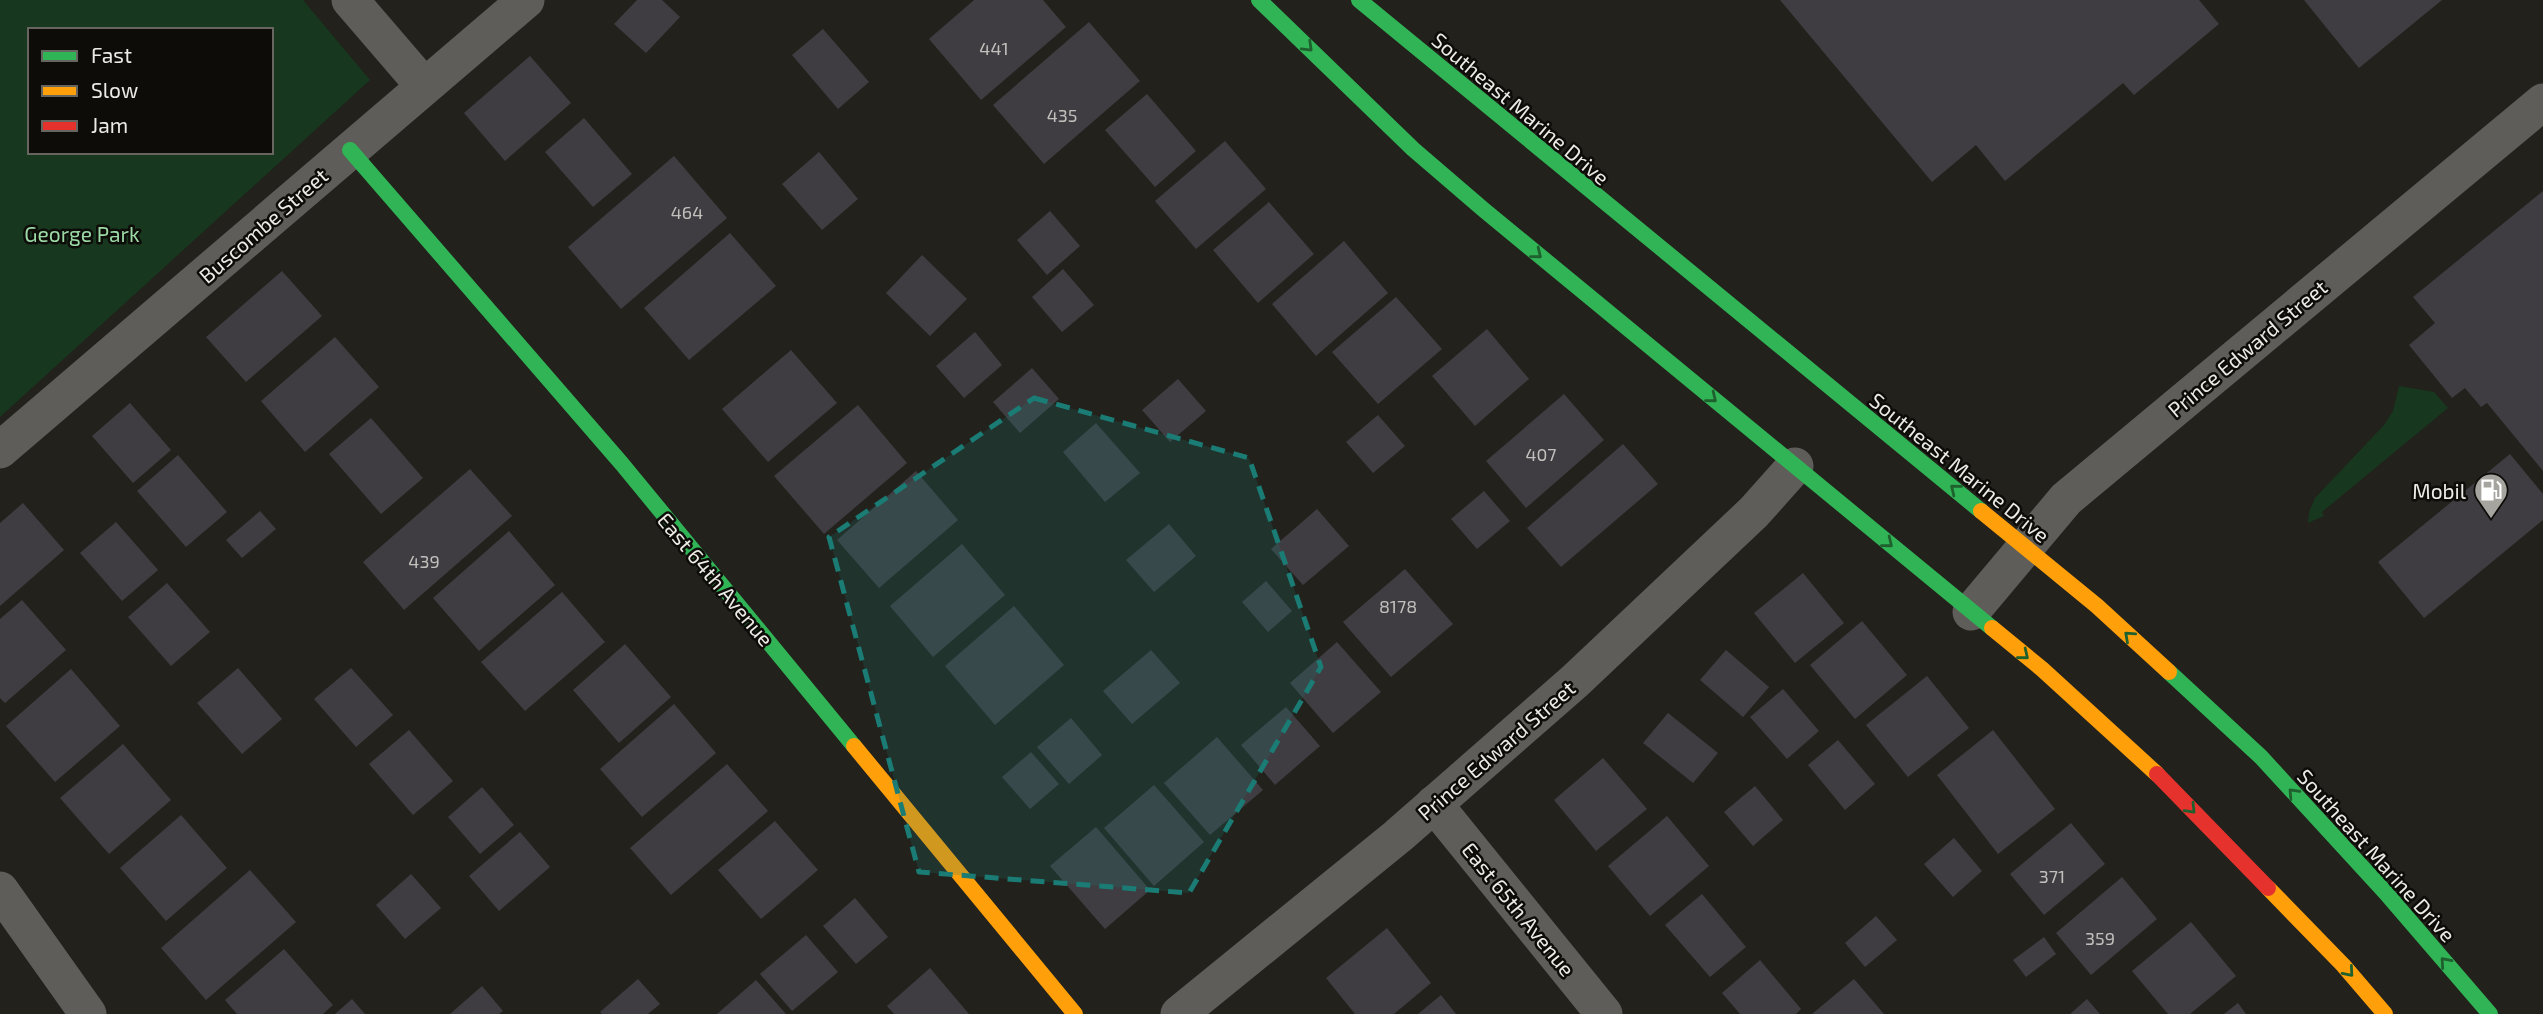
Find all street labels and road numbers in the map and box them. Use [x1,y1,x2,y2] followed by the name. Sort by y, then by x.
[1427,27,1615,189] street label: Southeast Marine Drive
[194,162,332,288] street label: Buscombe Street
[2162,274,2332,422] street label: Prince Edward Street
[1865,387,2055,547] street label: Southeast Marine Drive
[653,507,779,651] street label: East 64th Avenue
[1412,675,1580,825] street label: Prince Edward Street
[2293,764,2461,946] street label: Southeast Marine Drive
[1457,837,1581,981] street label: East 65th Avenue

